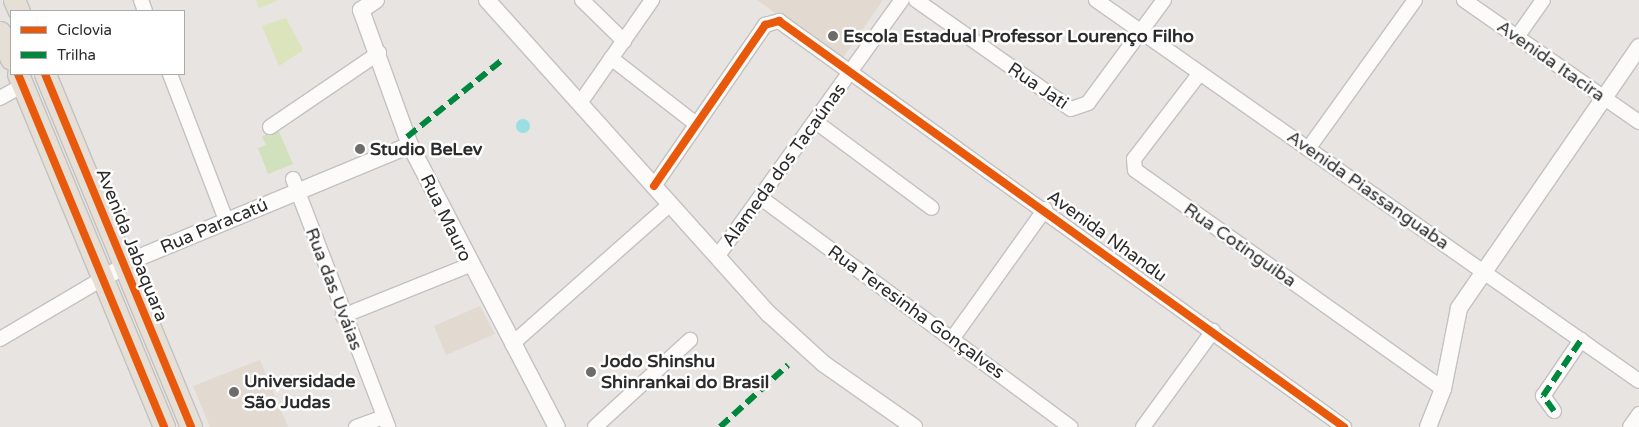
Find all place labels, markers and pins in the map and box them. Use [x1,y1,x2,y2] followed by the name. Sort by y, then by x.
[843,25,1194,47] place label: Escola Estadual Professor Lourenço Filho
[827,30,839,42] marker: Escola Estadual Professor Lourenço Filho
[370,138,482,160] place label: Studio BeLev
[354,143,366,155] marker: Studio BeLev
[601,351,769,394] place label: Jodo Shinshu Shinrankai do Brasil
[585,366,597,378] marker: Jodo Shinshu Shinrankai do Brasil
[244,371,355,414] place label: Universidade São Judas
[228,386,240,398] marker: Universidade São Judas

